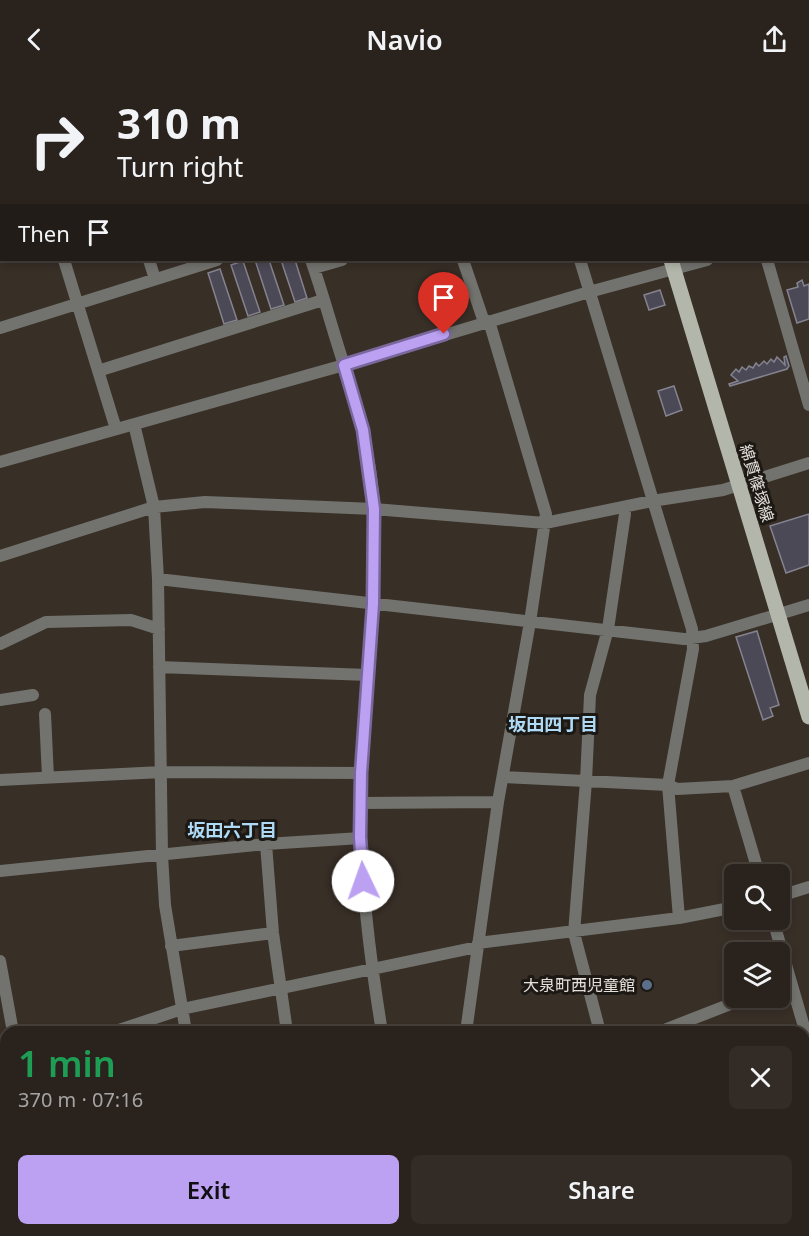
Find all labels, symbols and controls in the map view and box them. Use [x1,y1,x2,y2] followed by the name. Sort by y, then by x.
[366,21,443,58] text: Navio
[18,23,51,56] icon: back
[758,23,791,56] icon: share
[117,94,241,151] text: 310 m
[18,102,96,180] icon: right
[117,148,243,185] text: Turn right
[82,216,115,249] icon: arrive
[18,218,70,248] text: Then
[418,272,469,334] pin
[427,281,460,314] icon: arrive
[735,442,779,524] street label: 綿貫篠塚線
[508,712,598,736] district label: 坂田四丁目
[187,818,277,842] district label: 坂田六丁目
[331,849,395,913] position arrow
[724,864,790,1008] map controls
[724,864,790,930] button: search
[724,942,790,1008] button: layers
[523,974,635,996] place label: 大泉町西児童館
[640,978,654,992] marker: 大泉町西児童館
[18,1039,116,1088] text: 1 min
[729,1046,792,1109] button: close
[18,1086,143,1113] text: 370 m · 07:16
[18,1155,399,1224] button: Exit
[411,1155,792,1224] button: Share

